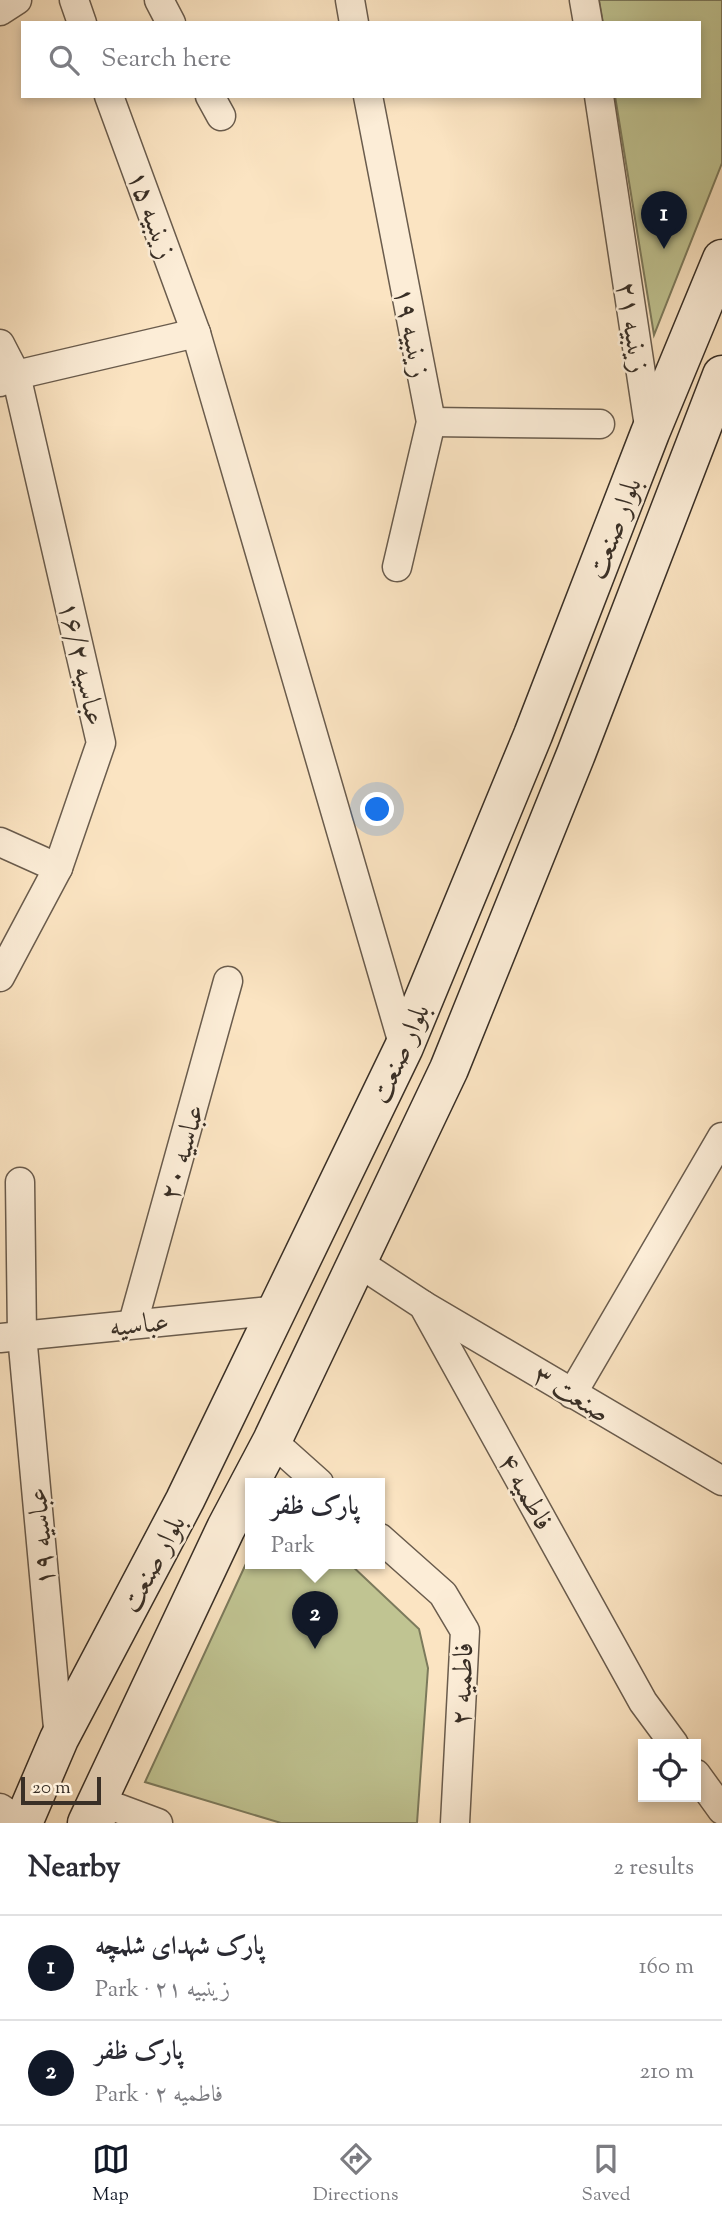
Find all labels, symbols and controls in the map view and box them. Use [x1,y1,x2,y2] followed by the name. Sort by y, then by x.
[21,21,701,98] search box
[45,41,83,79] icon: search
[101,41,231,78] text: Search here
[116,165,185,265] street label: زینبیه ۱۵
[641,191,687,249] pin: 1
[604,279,658,376] street label: زینبیه ۲۱
[382,284,438,382] street label: زینبیه ۱۹
[578,472,653,586] street label: بلوار صنعت
[46,597,114,730] street label: عباسیه ۱۶/۲
[360,792,394,826] your location
[362,998,442,1111] street label: بلوار صنعت
[151,1100,217,1206] street label: عباسیه ۲۰
[107,1303,171,1349] street label: عباسیه
[524,1357,617,1434] street label: صنعت ۳
[487,1446,562,1539] street label: فاطمیه ۴
[245,1478,385,1569] popup
[19,1486,67,1588] street label: عباسیه ۱۹
[271,1489,359,1526] text: پارک ظفر
[112,1508,197,1621] street label: بلوار صنعت
[271,1530,315,1563] text: Park
[292,1591,338,1649] pin: 2
[443,1642,485,1726] street label: فاطمیه ۲
[638,1739,701,1802] map controls
[638,1739,701,1802] button: locate
[21,1774,102,1806] scale bar
[32,1775,71,1802] text: 20 m
[28,1847,120,1890] text: Nearby
[614,1852,694,1885] text: 2 results
[95,1929,264,1966] text: پارک شهدای شلمچه
[47,1951,55,1984] text: 1
[639,1951,694,1984] text: 160 m
[95,1974,230,2007] text: Park · زینبیه ۲۱
[95,2034,183,2071] text: پارک ظفر
[46,2056,56,2089] text: 2
[640,2056,694,2089] text: 210 m
[95,2079,223,2112] text: Park · فاطمیه ۲
[92,2140,130,2209] tab: Map
[313,2140,398,2209] tab: Directions
[582,2140,630,2209] tab: Saved

